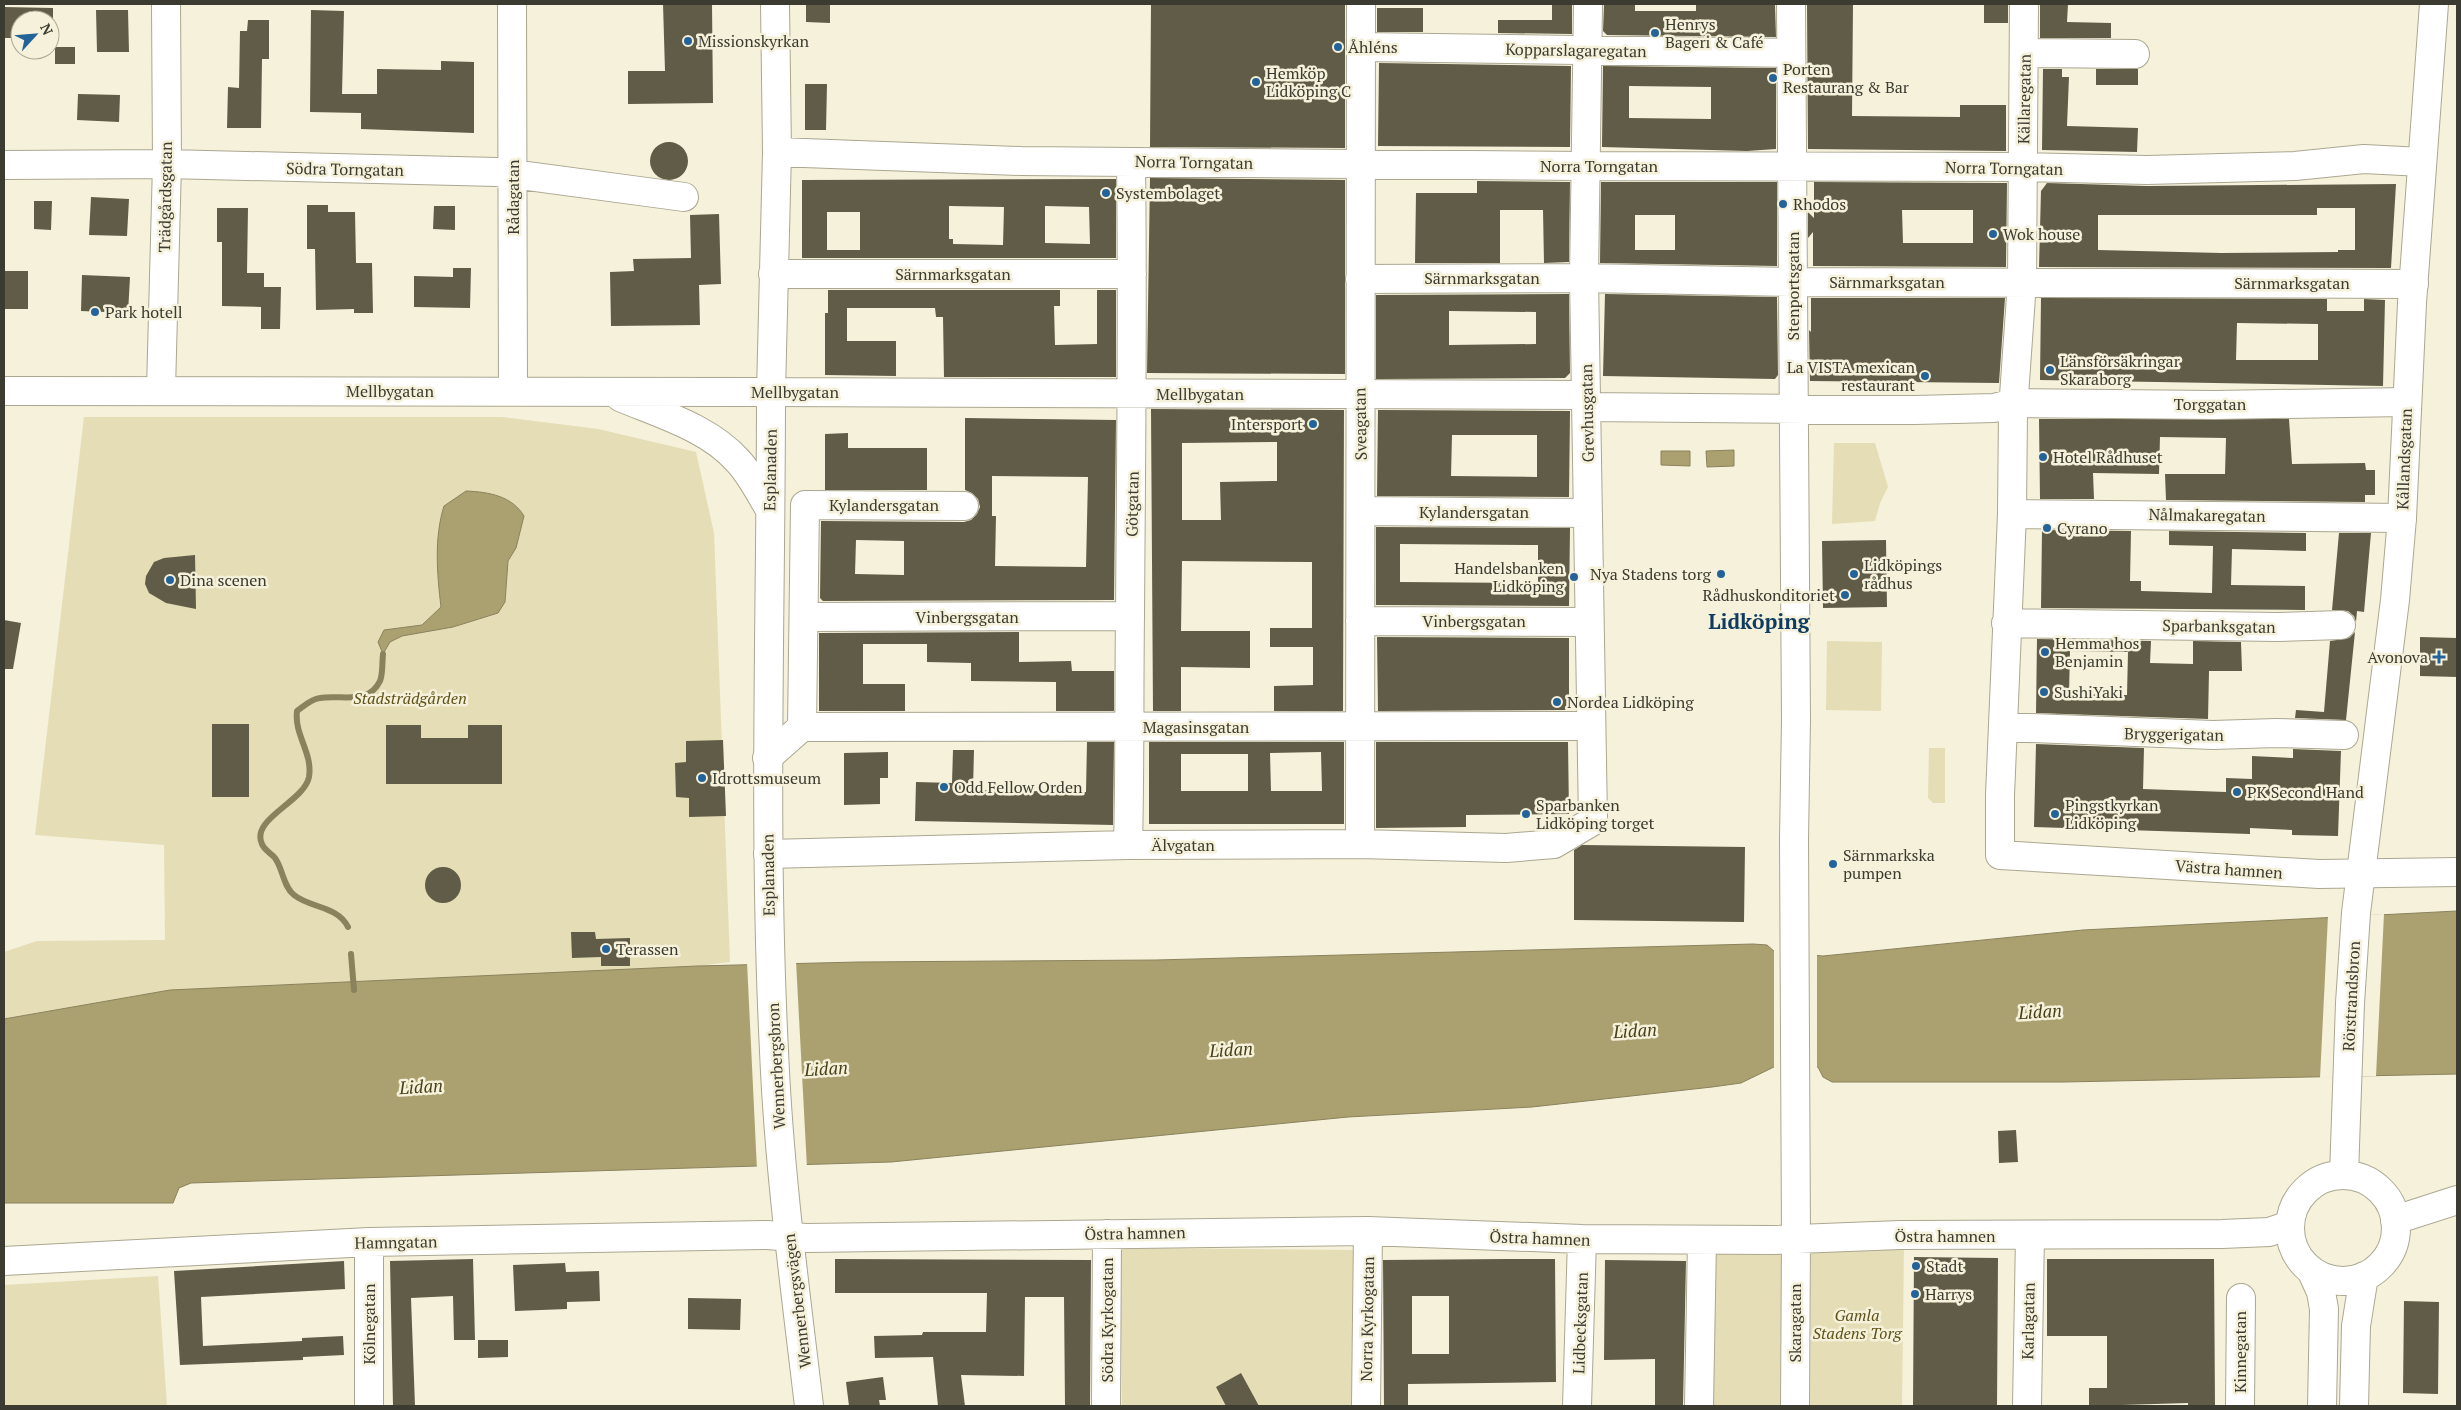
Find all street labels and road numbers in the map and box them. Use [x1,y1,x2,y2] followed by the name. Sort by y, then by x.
[1505,38,1647,62] street label: Kopparslagaregatan
[2012,53,2036,144] street label: Källaregatan
[153,141,177,253] street label: Trädgårdsgatan
[1135,150,1254,174] street label: Norra Torngatan
[1540,155,1659,177] street label: Norra Torngatan
[1945,156,2064,180] street label: Norra Torngatan
[286,157,405,181] street label: Södra Torngatan
[502,159,524,235] street label: Rådagatan
[1782,231,1804,341] street label: Stenportsgatan
[895,263,1011,285] street label: Särnmarksgatan
[1424,267,1540,289] street label: Särnmarksgatan
[1829,271,1945,293] street label: Särnmarksgatan
[2234,272,2350,294] street label: Särnmarksgatan
[1575,363,1599,462] street label: Grevhusgatan
[346,380,434,402] street label: Mellbygatan
[751,381,839,403] street label: Mellbygatan
[1156,383,1244,405] street label: Mellbygatan
[1348,387,1372,460] street label: Sveagatan
[2174,393,2247,415] street label: Torggatan
[2391,407,2417,510] street label: Kållandsgatan
[758,428,782,511] street label: Esplanaden
[1120,471,1144,537] street label: Götgatan
[829,494,939,516] street label: Kylandersgatan
[1419,501,1529,523] street label: Kylandersgatan
[2148,503,2266,527] street label: Nålmakaregatan
[915,606,1019,628] street label: Vinbergsgatan
[1422,610,1526,632] street label: Vinbergsgatan
[2162,614,2276,638] street label: Sparbanksgatan
[1143,716,1250,738] street label: Magasinsgatan
[2124,722,2225,746] street label: Bryggerigatan
[756,833,780,916] street label: Esplanaden
[1151,834,1215,856] street label: Älvgatan
[2174,854,2284,884] street label: Västra hamnen
[2337,940,2365,1052] street label: Rörstrandsbron
[762,1002,790,1130] street label: Wennerbergsbron
[1084,1221,1186,1245] street label: Östra hamnen
[1489,1225,1591,1251] street label: Östra hamnen
[1894,1225,1996,1247] street label: Östra hamnen
[354,1230,438,1254] street label: Hamngatan
[778,1232,816,1370] street label: Wennerbergsvägen
[1355,1256,1379,1382] street label: Norra Kyrkogatan
[1096,1257,1118,1383] street label: Södra Kyrkogatan
[1567,1271,1593,1374] street label: Lidbecksgatan
[2016,1282,2040,1360] street label: Karlagatan
[358,1283,380,1364] street label: Kölnegatan
[1784,1283,1806,1363] street label: Skaragatan
[2229,1310,2251,1393] street label: Kinnegatan

